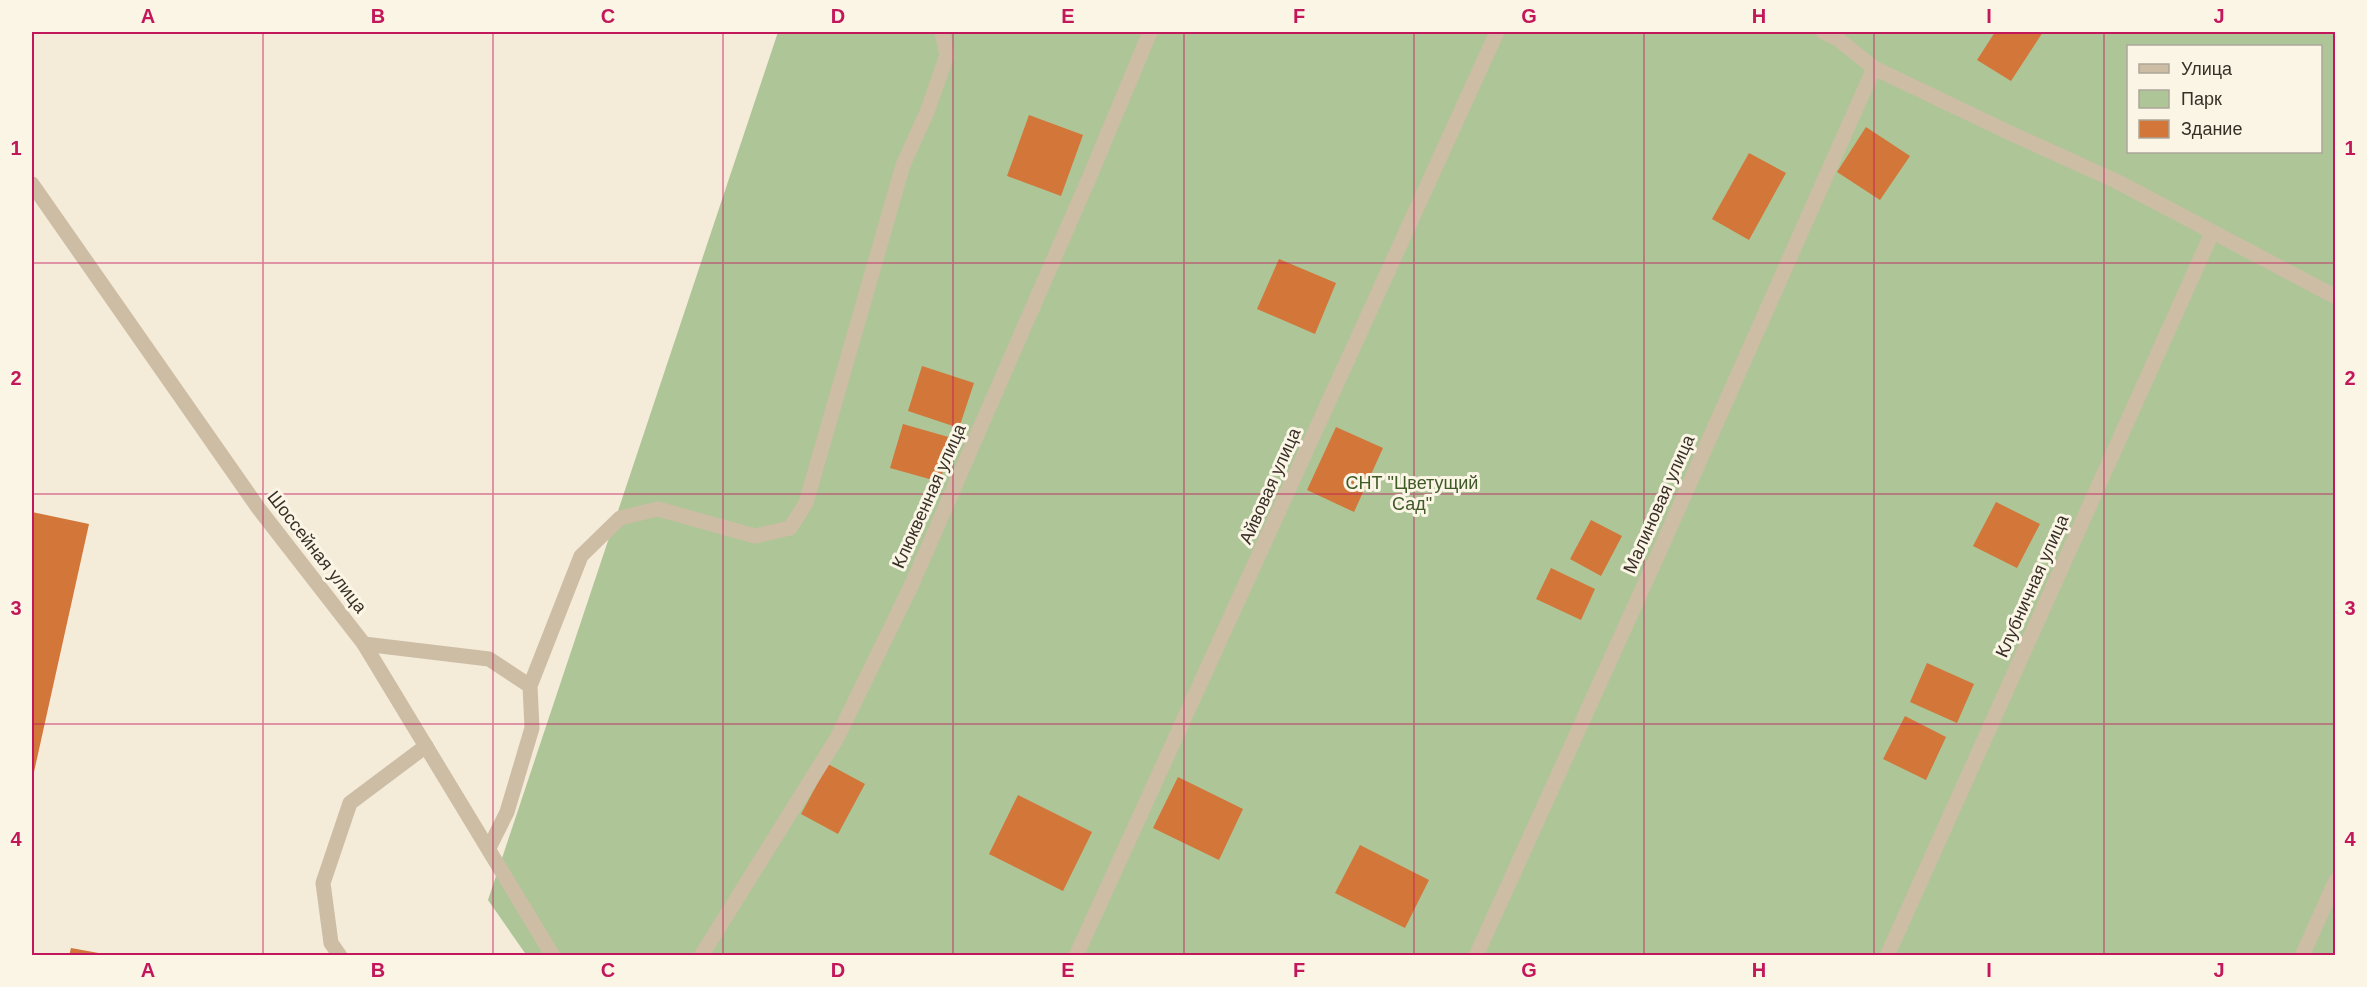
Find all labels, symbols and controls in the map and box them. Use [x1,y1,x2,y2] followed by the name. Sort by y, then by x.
[141,5,155,27] text: A
[371,5,385,27] text: B
[601,5,615,27] text: C
[831,5,845,27] text: D
[1061,5,1075,27] text: E
[1293,5,1305,27] text: F
[1521,5,1537,27] text: G
[1752,5,1766,27] text: H
[1986,5,1992,27] text: I
[2213,5,2225,27] text: J
[2127,45,2322,153] legend
[2181,59,2233,79] text: Улица
[2181,89,2222,109] text: Парк
[2181,119,2242,139] text: Здание
[10,137,22,159] text: 1
[2344,137,2356,159] text: 1
[10,367,22,389] text: 2
[2344,367,2356,389] text: 2
[888,420,970,571] street label: Клюквенная улица
[1235,424,1305,547] street label: Айвовая улица
[1619,431,1699,576] street label: Малиновая улица
[1346,473,1478,514] park label: СНТ "Цветущий Сад"
[263,487,371,618] street label: Шоссейная улица
[1992,511,2073,660] street label: Клубничная улица
[10,597,22,619] text: 3
[2344,597,2356,619] text: 3
[10,828,22,850] text: 4
[2344,828,2356,850] text: 4
[141,959,155,981] text: A
[371,959,385,981] text: B
[601,959,615,981] text: C
[831,959,845,981] text: D
[1061,959,1075,981] text: E
[1293,959,1305,981] text: F
[1521,959,1537,981] text: G
[1752,959,1766,981] text: H
[1986,959,1992,981] text: I
[2213,959,2225,981] text: J

